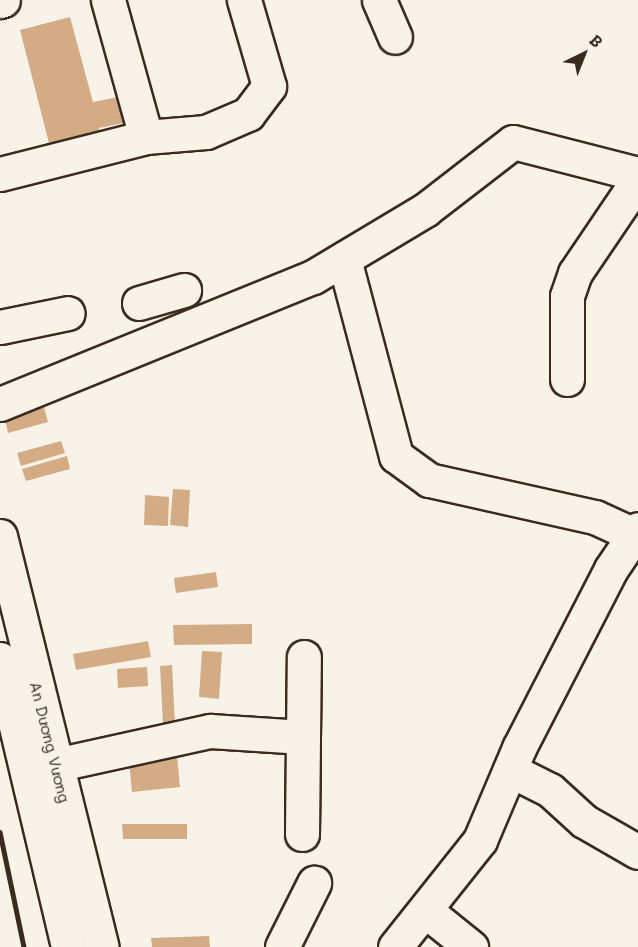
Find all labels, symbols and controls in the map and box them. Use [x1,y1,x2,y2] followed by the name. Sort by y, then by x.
[554,24,614,84] north arrow
[586,29,608,52] text: B
[26,679,74,805] street label: An Dương Vương

